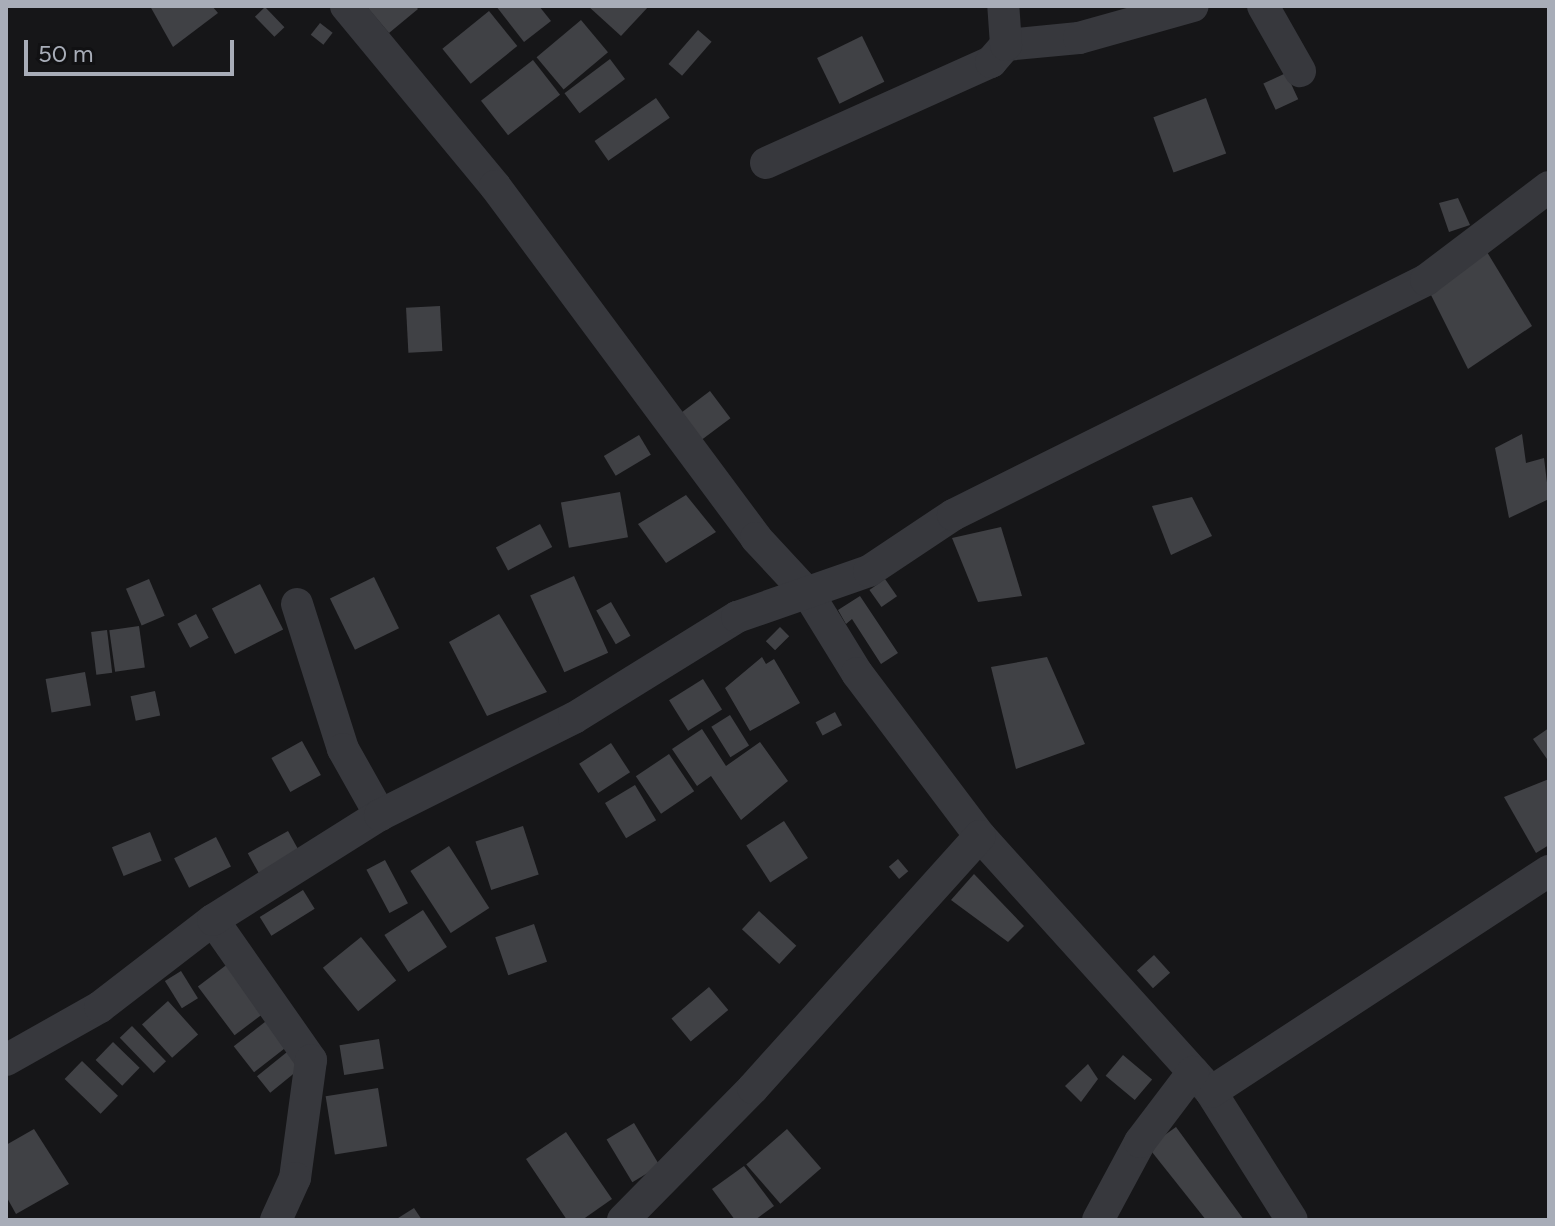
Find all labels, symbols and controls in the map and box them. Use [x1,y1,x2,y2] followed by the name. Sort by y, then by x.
[28,24,238,74] scale bar
[38,39,94,68] text: 50 m

